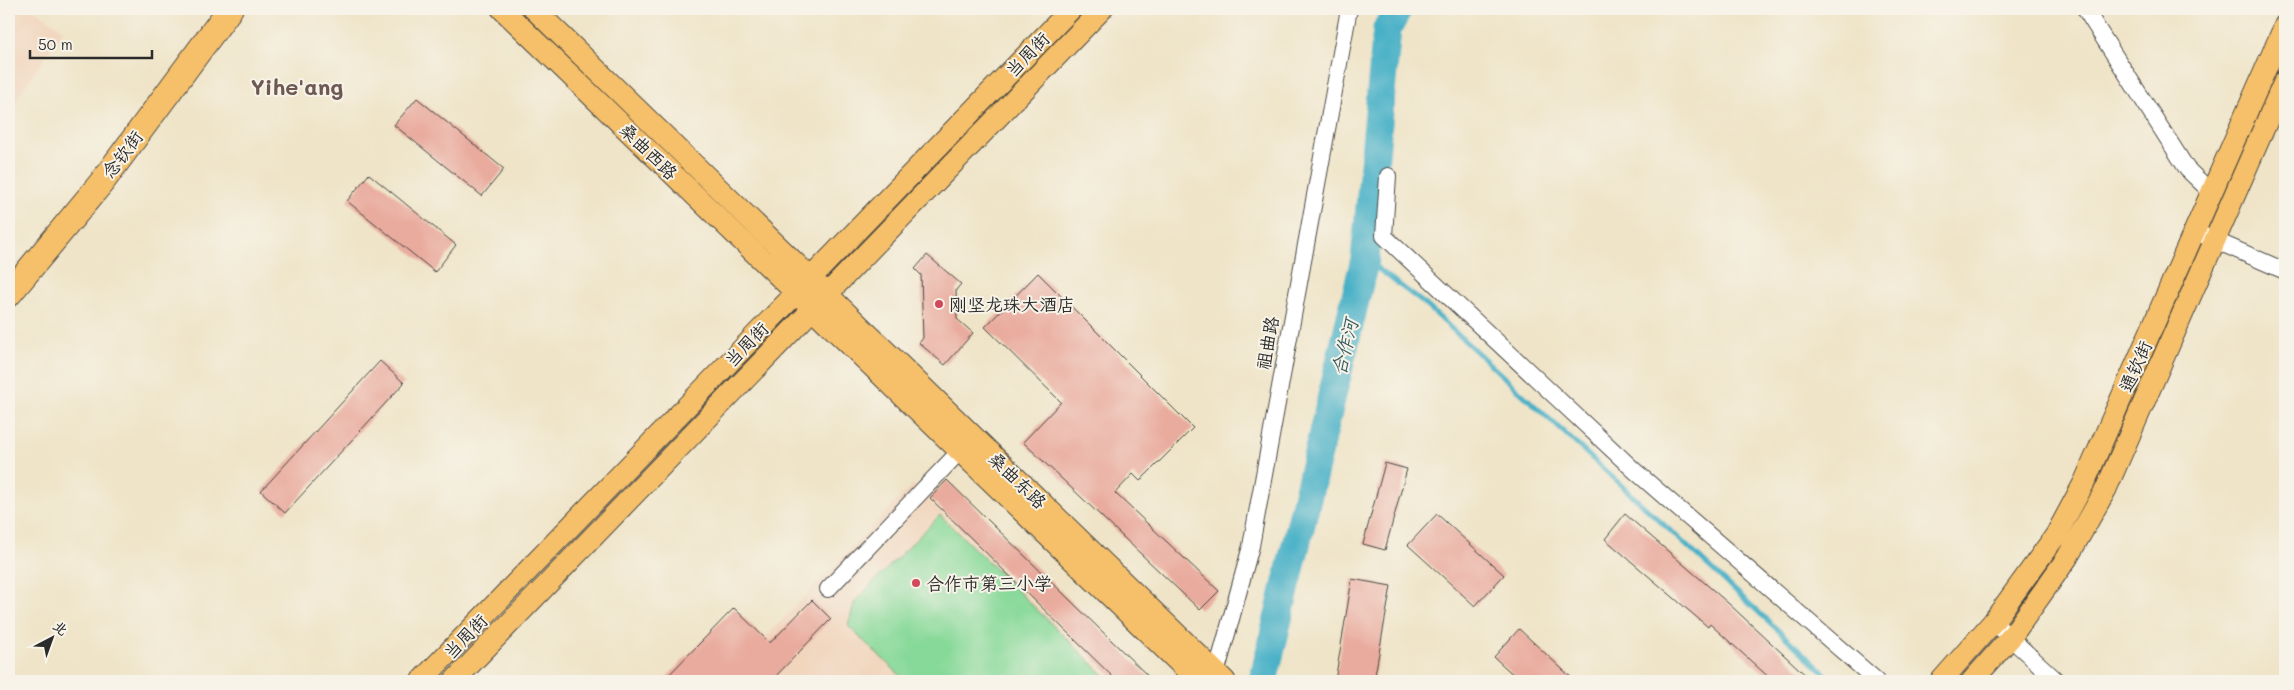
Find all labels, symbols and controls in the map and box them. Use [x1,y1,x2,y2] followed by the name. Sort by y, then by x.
[1000,26,1054,82] street label: 当周街
[30,28,152,60] scale bar
[38,34,73,54] text: 50 m
[251,72,343,101] district label: Yihe'ang
[615,117,683,185] street label: 桑曲西路
[96,125,148,183] street label: 念钦街
[949,292,1075,316] place label: 刚坚龙珠大酒店
[933,298,945,310] marker: 刚坚龙珠大酒店
[1325,313,1364,378] water label: 合作河
[1250,314,1284,372] street label: 祖曲路
[719,316,773,372] street label: 当周街
[2113,336,2157,396] street label: 通钦街
[984,446,1052,514] street label: 桑曲东路
[926,571,1052,595] place label: 合作市第三小学
[910,577,922,589] marker: 合作市第三小学
[438,608,492,664] street label: 当周街
[28,612,78,662] north arrow
[49,616,72,640] text: 北

